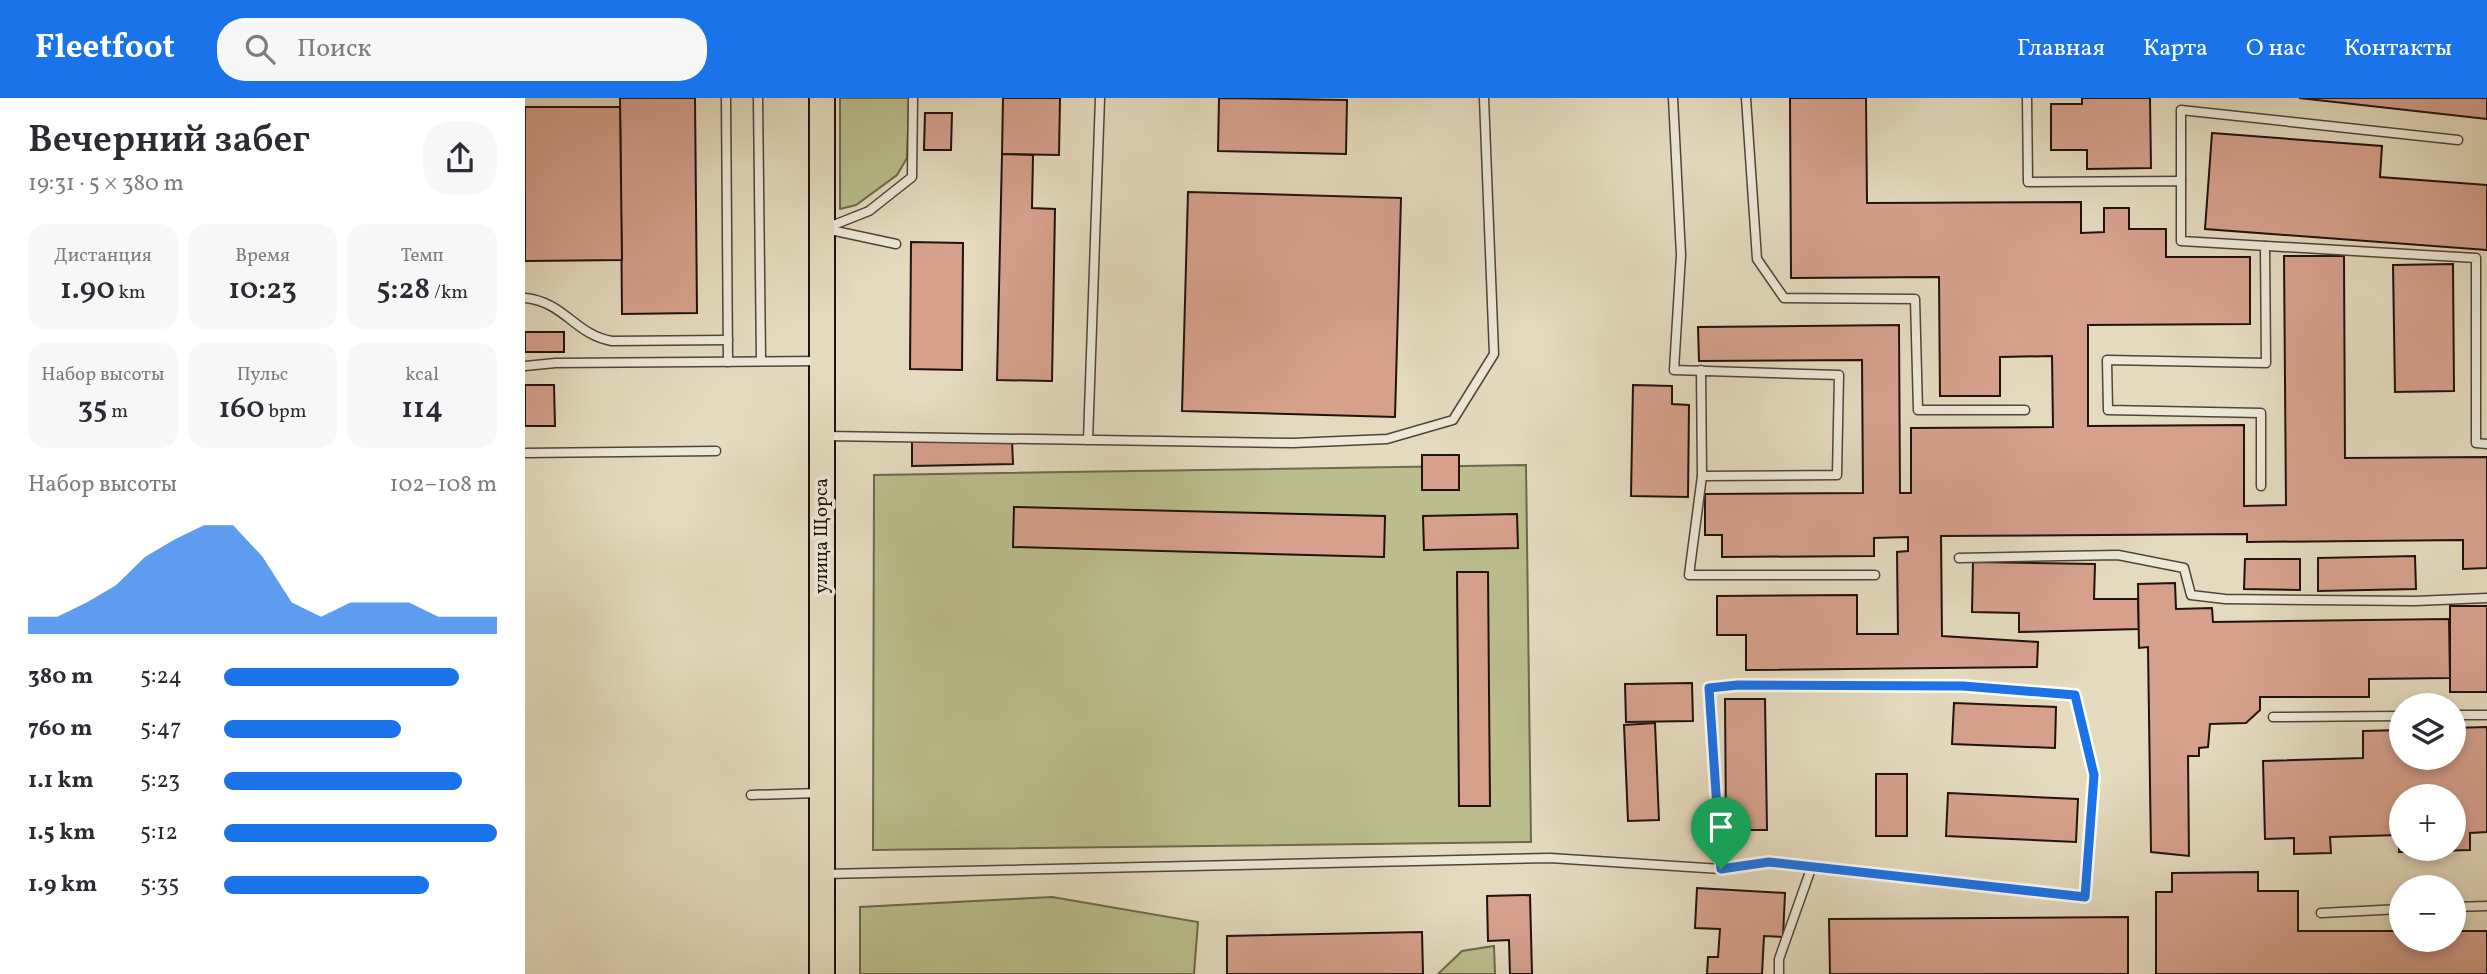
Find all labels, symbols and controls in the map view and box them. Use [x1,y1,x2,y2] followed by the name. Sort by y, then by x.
[217,18,707,81] search box
[35,26,175,72] text: Fleetfoot
[241,30,279,68] icon: search
[297,31,371,67] text: Поиск
[2017,32,2105,66] text: Главная
[2143,32,2208,66] text: Карта
[2246,32,2306,66] text: О нас
[2344,32,2452,66] text: Контакты
[28,115,310,168] text: Вечерний забег
[423,121,497,195] button: share
[28,168,184,200] text: 19:31 · 5 × 380 m
[54,243,152,269] text: Дистанция
[235,243,290,269] text: Время
[401,243,444,269] text: Темп
[60,269,115,311] text: 1.90
[228,269,297,311] text: 10:23
[376,269,430,311] text: 5:28
[115,280,146,306] text: km
[430,280,468,306] text: /km
[41,362,164,388] text: Набор высоты
[237,362,288,388] text: Пульс
[405,362,439,388] text: kcal
[78,388,107,430] text: 35
[218,388,265,430] text: 160
[401,388,443,430] text: 114
[107,399,128,425] text: m
[265,399,307,425] text: bpm
[28,469,177,501] text: Набор высоты
[389,469,497,501] text: 102–108 m
[809,478,835,594] street label: улица Щорса
[28,661,93,693] text: 380 m
[140,661,182,693] text: 5:24
[2389,693,2466,952] map controls
[2389,693,2466,770] button: layers
[28,713,92,745] text: 760 m
[140,713,181,745] text: 5:47
[28,765,94,797] text: 1.1 km
[140,765,180,797] text: 5:23
[2389,784,2466,861] button: +
[1691,797,1751,869] pin
[1702,808,1740,846] icon: arrive
[28,817,95,849] text: 1.5 km
[140,817,178,849] text: 5:12
[28,869,97,901] text: 1.9 km
[140,869,179,901] text: 5:35
[2389,875,2466,952] button: −

